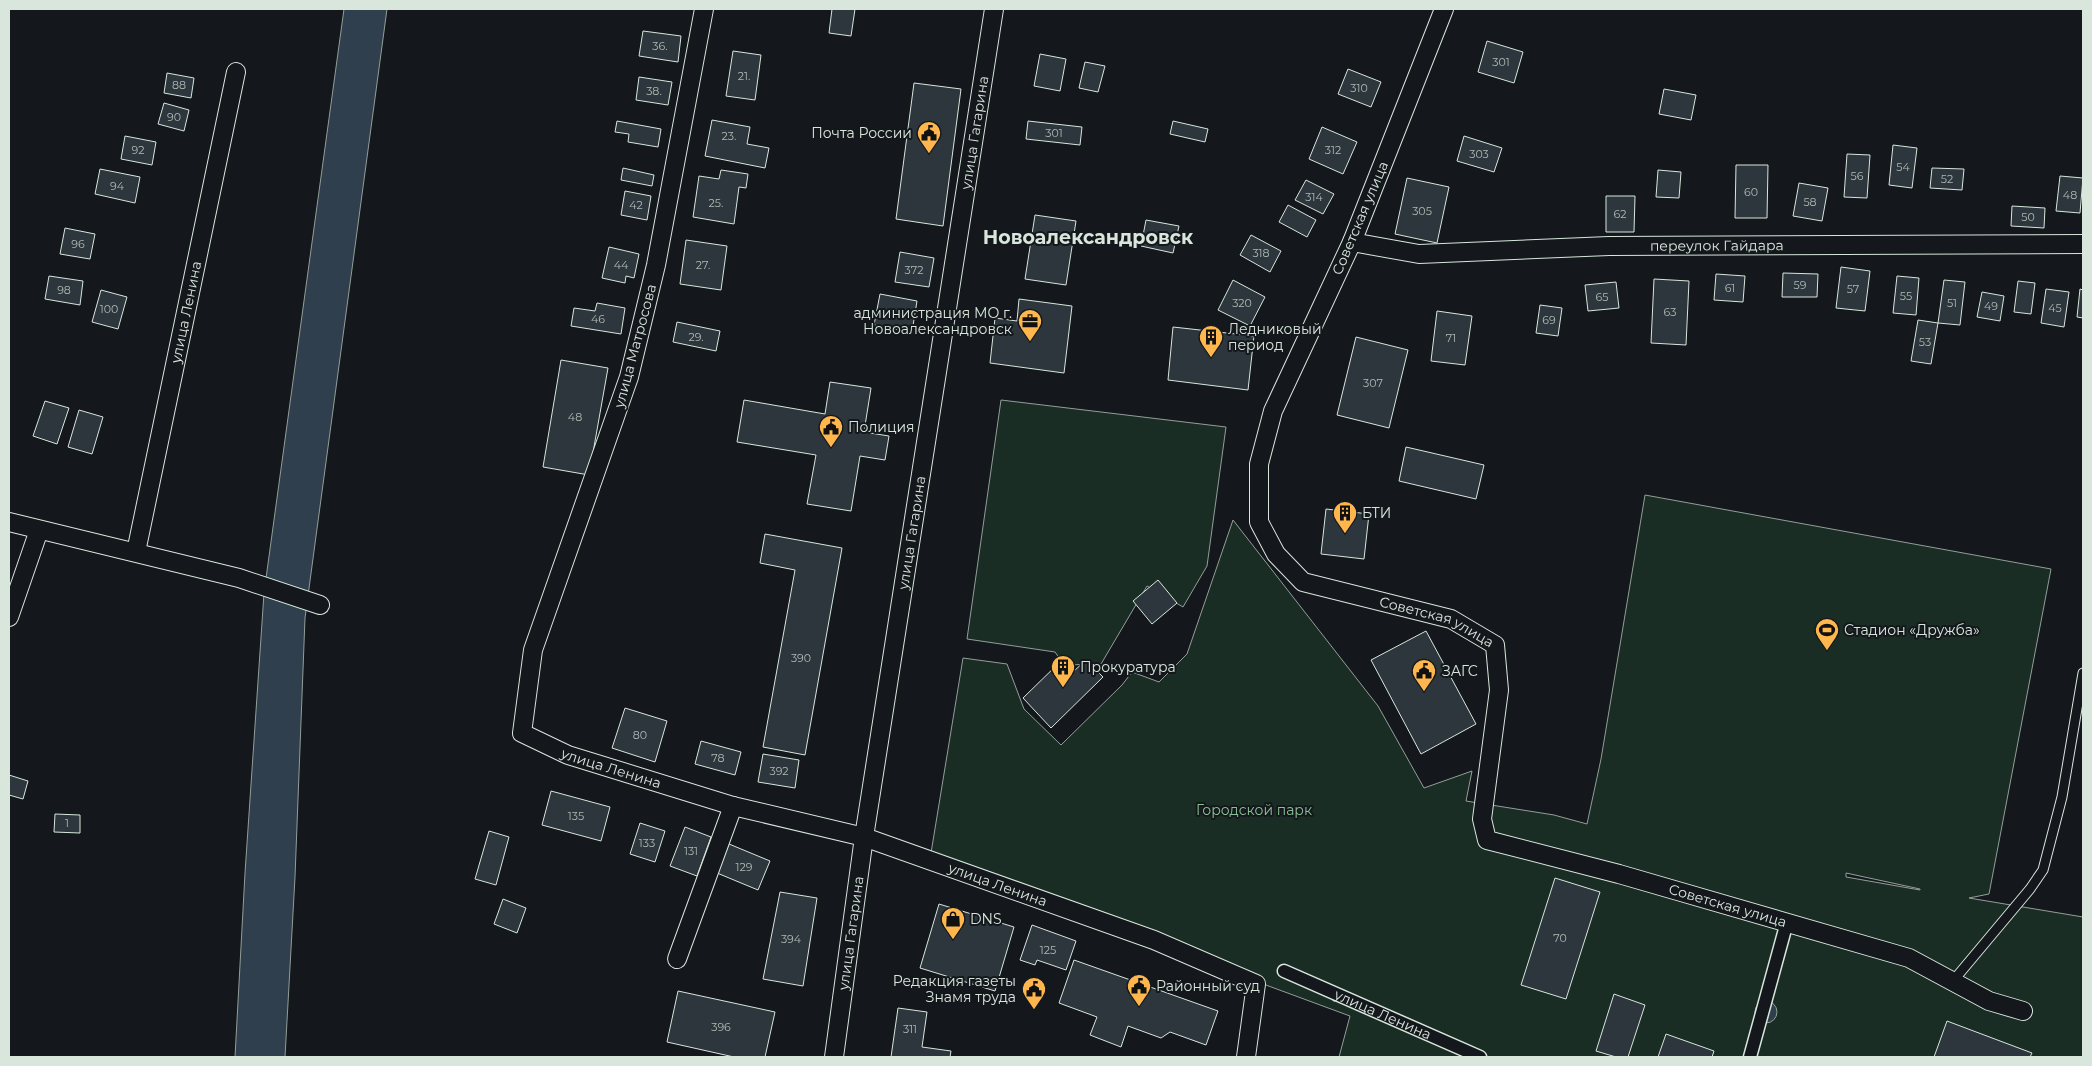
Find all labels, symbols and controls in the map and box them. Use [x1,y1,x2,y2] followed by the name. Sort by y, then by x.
[652,39,668,53] house number: 36.
[1492,55,1510,69] house number: 301
[738,69,750,83] house number: 21.
[957,75,992,192] street label: улица Гагарина
[172,78,186,92] house number: 88
[1350,81,1368,95] house number: 310
[646,84,662,98] house number: 38.
[167,110,181,124] house number: 90
[916,120,942,154] public building icon: Почта России
[811,124,912,142] place label: Почта России
[1045,126,1063,140] house number: 301
[722,129,736,143] house number: 23.
[132,143,144,157] house number: 92
[1325,143,1341,157] house number: 312
[1469,147,1489,161] house number: 303
[1328,158,1392,278] street label: Советская улица
[1896,160,1910,174] house number: 54
[1851,169,1864,183] house number: 56
[1941,172,1953,186] house number: 52
[110,179,125,193] house number: 94
[1744,185,1758,199] house number: 60
[2063,188,2077,202] house number: 48
[1305,190,1323,204] house number: 314
[1803,195,1817,209] house number: 58
[709,196,723,210] house number: 25.
[629,198,643,212] house number: 42
[1412,204,1432,218] house number: 305
[1614,207,1626,221] house number: 62
[2021,210,2035,224] house number: 50
[983,226,1194,249] district label: Новоалександровск
[1650,236,1784,255] street label: переулок Гайдара
[71,237,85,251] house number: 96
[1252,246,1270,260] house number: 318
[614,258,629,272] house number: 44
[696,258,710,272] house number: 27.
[166,260,205,366] street label: улица Ленина
[905,263,923,277] house number: 372
[1794,278,1807,292] house number: 59
[1725,281,1735,295] house number: 61
[610,282,660,411] street label: улица Матросова
[1847,282,1859,296] house number: 57
[57,283,71,297] house number: 98
[1900,289,1912,303] house number: 55
[1596,290,1608,304] house number: 65
[1232,296,1252,310] house number: 320
[1947,296,1957,310] house number: 51
[1984,299,1998,313] house number: 49
[2048,301,2062,315] house number: 45
[100,302,118,316] house number: 100
[853,304,1012,338] place label: администрация МО г. Новоалександровск
[1664,305,1676,319] house number: 63
[1017,308,1043,342] office icon: администрация МО г. Новоалександровск
[591,312,605,326] house number: 46
[1542,313,1556,327] house number: 69
[1228,320,1322,354] place label: Ледниковый период
[1198,324,1224,358] building icon: Ледниковый период
[688,330,704,344] house number: 29.
[1446,331,1456,345] house number: 71
[1919,335,1931,349] house number: 53
[1363,376,1383,390] house number: 307
[568,410,582,424] house number: 48
[818,414,844,448] public building icon: Полиция
[848,418,915,436] place label: Полиция
[894,475,930,592] street label: улица Гагарина
[1332,500,1358,534] building icon: БТИ
[1362,504,1391,522] place label: БТИ
[1378,592,1497,651] street label: Советская улица
[1814,617,1840,651] sports icon: Стадион «Дружба»
[1844,621,1980,639] place label: Стадион «Дружба»
[791,651,811,665] house number: 390
[1050,654,1076,688] building icon: Прокуратура
[1080,658,1176,676] place label: Прокуратура
[1411,658,1437,692] public building icon: ЗАГС
[1442,662,1478,680] place label: ЗАГС
[633,728,647,742] house number: 80
[557,744,663,792] street label: улица Ленина
[711,751,725,765] house number: 78
[769,764,789,778] house number: 392
[1196,801,1312,819] park label: Городской парк
[568,809,584,823] house number: 135
[65,816,69,830] house number: 1
[639,836,655,850] house number: 133
[684,844,698,858] house number: 131
[945,858,1050,910] street label: улица Ленина
[736,860,753,874] house number: 129
[834,875,868,992] street label: улица Гагарина
[1667,880,1789,931] street label: Советская улица
[940,906,966,940] shop icon: DNS
[970,910,1002,928] place label: DNS
[1553,931,1567,945] house number: 70
[781,932,802,946] house number: 394
[1040,943,1056,957] house number: 125
[893,972,1016,1006] place label: Редакция газеты Знамя труда
[1126,973,1152,1007] public building icon: Районный суд
[1021,976,1047,1010] public building icon: Редакция газеты Знамя труда
[1156,977,1260,995] place label: Районный суд
[1331,985,1434,1043] street label: улица Ленина
[711,1020,731,1034] house number: 396
[903,1022,917,1036] house number: 311

